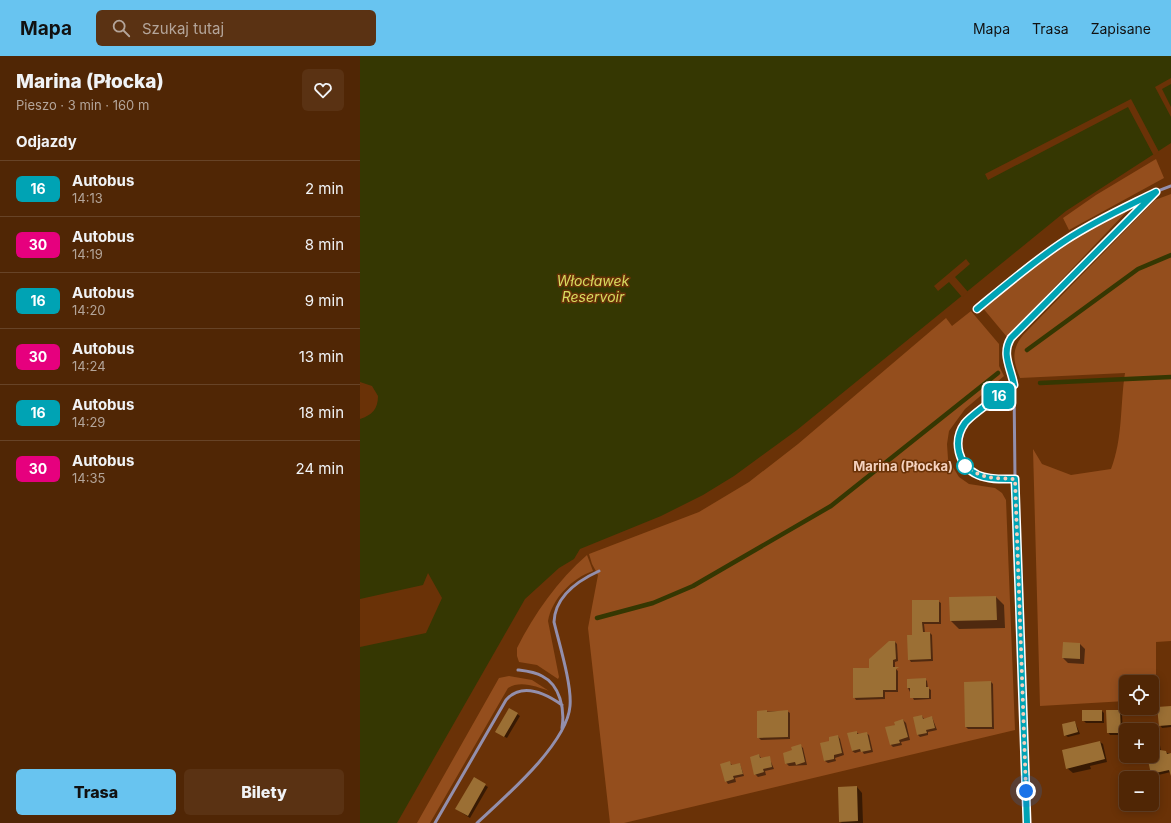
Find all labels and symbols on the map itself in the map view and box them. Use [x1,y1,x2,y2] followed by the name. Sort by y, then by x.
[557,272,630,305] water label: Włocławek Reservoir
[981,383,1017,409] line badge: 16
[956,457,974,475] marker: Marina (Płocka)
[853,458,953,474] place label: Marina (Płocka)
[1016,781,1036,801] your location

